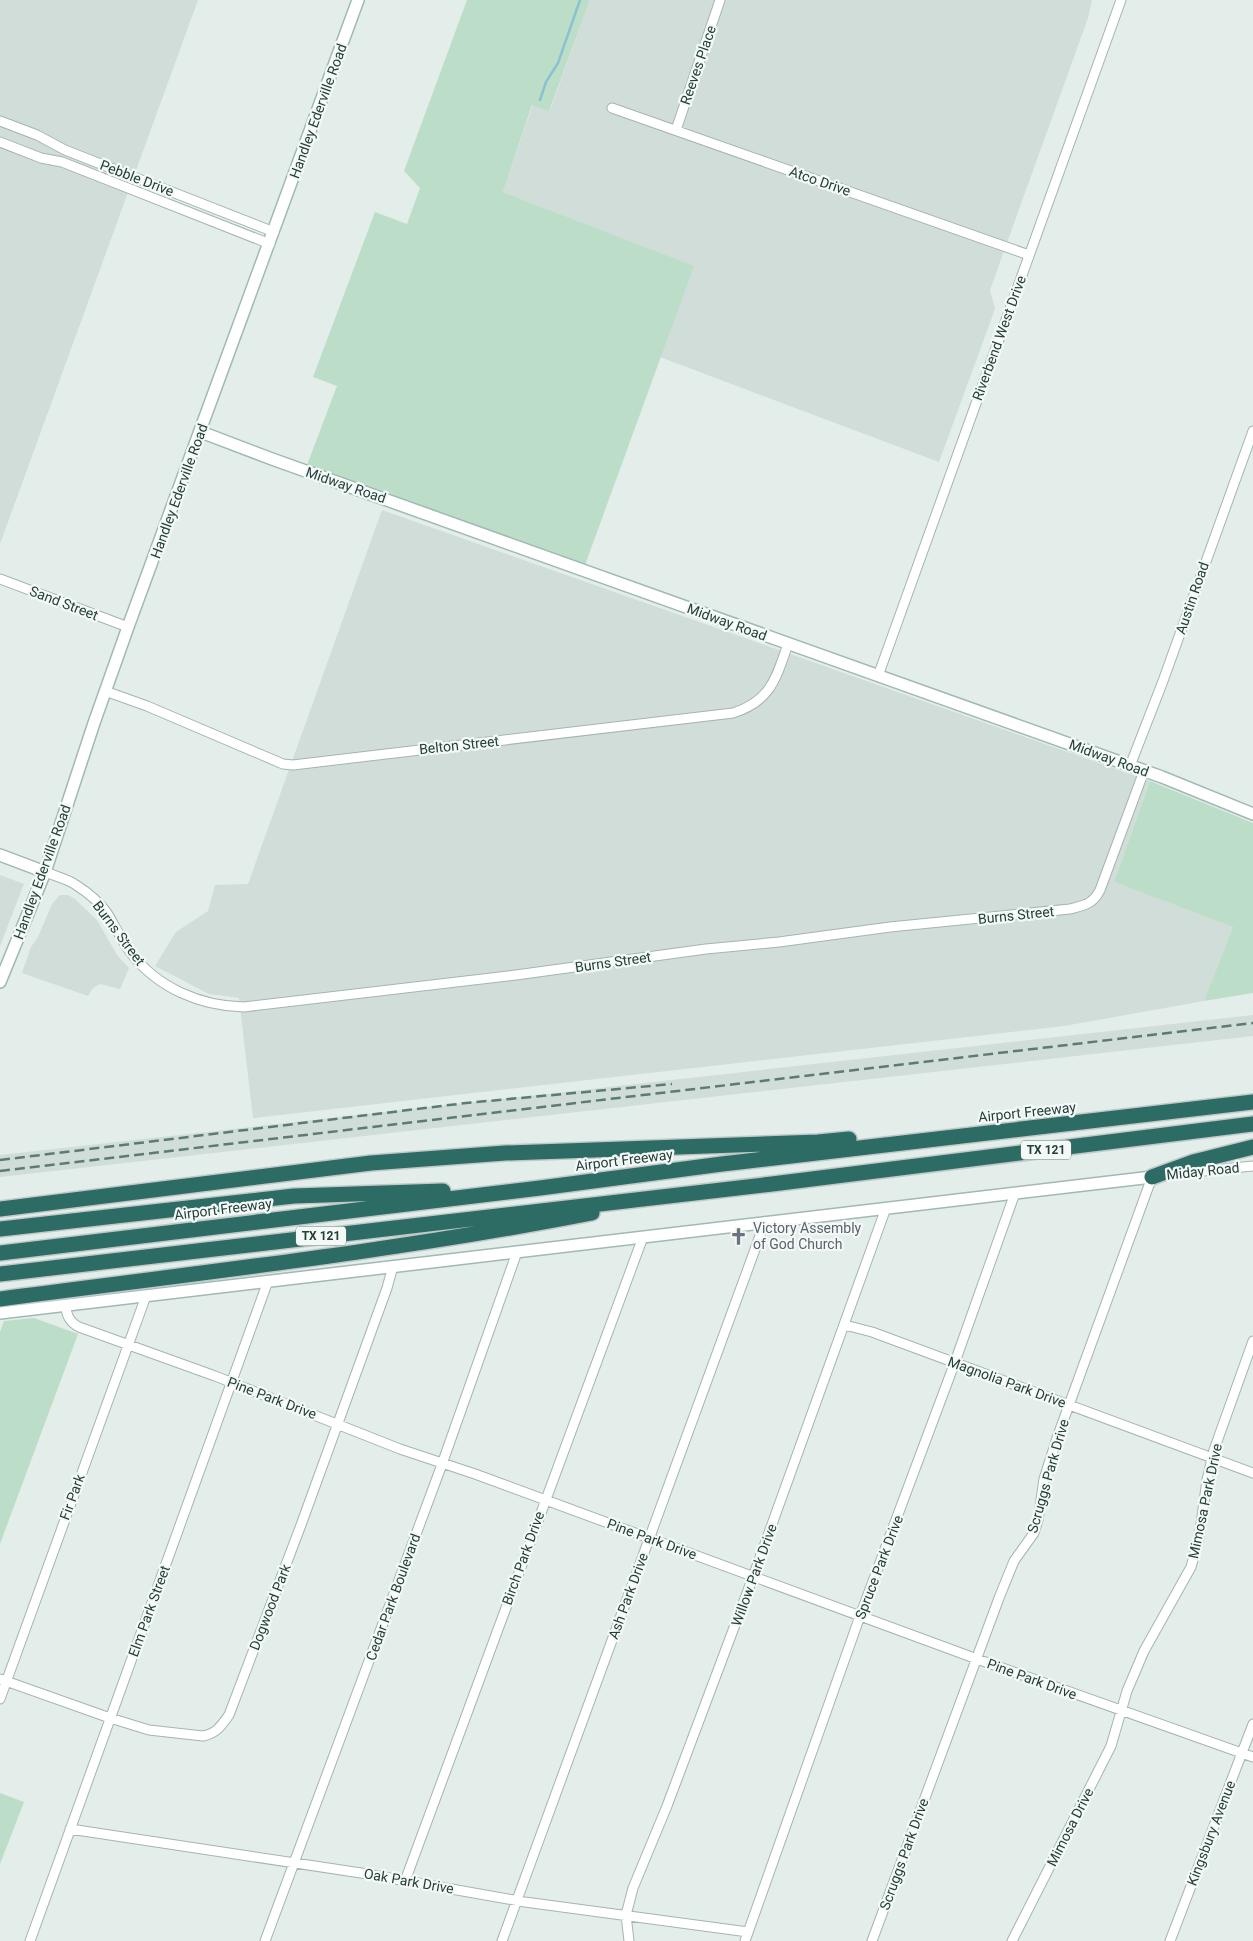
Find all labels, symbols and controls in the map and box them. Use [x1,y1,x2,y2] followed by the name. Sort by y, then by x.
[677,23,719,107] street label: Reeves Place
[286,42,350,180] street label: Handley Ederville Road
[98,157,176,199] street label: Pebble Drive
[787,163,853,199] street label: Atco Drive
[969,273,1029,403] street label: Riverbend West Drive
[147,422,211,560] street label: Handley Ederville Road
[304,464,388,506] street label: Midway Road
[1172,560,1212,636] street label: Austin Road
[28,583,101,624] street label: Sand Street
[685,600,769,644] street label: Midway Road
[418,733,500,757] street label: Belton Street
[1067,736,1151,780] street label: Midway Road
[10,803,74,941] street label: Handley Ederville Road
[90,898,149,969] street label: Burns Street
[977,903,1055,927] street label: Burns Street
[574,949,652,975] street label: Burns Street
[977,1099,1077,1125] street label: Airport Freeway
[1021,1140,1071,1160] road number: TX 121
[574,1146,674,1174] street label: Airport Freeway
[1166,1159,1240,1183] street label: Miday Road
[173,1195,273,1223] street label: Airport Freeway
[753,1220,862,1252] place label: Victory Assembly of God Church
[296,1226,346,1246] road number: TX 121
[729,1226,749,1246] church icon: Victory Assembly of God Church
[946,1353,1068,1411] street label: Magnolia Park Drive
[225,1374,319,1422] street label: Pine Park Drive
[1024,1417,1072,1535] street label: Scruggs Park Drive
[1185,1442,1225,1560] street label: Mimosa Park Drive
[56,1471,88,1522] street label: Fir Park
[499,1509,547,1607] street label: Birch Park Drive
[852,1513,906,1621] street label: Spruce Park Drive
[605,1515,699,1563] street label: Pine Park Drive
[728,1522,780,1628] street label: Willow Park Drive
[363,1531,423,1663] street label: Cedar Park Boulevard
[605,1551,651,1641] street label: Ash Park Drive
[246,1561,294,1652] street label: Dogwood Park
[125,1563,173,1659] street label: Elm Park Street
[985,1655,1079,1703] street label: Pine Park Drive
[1184,1778,1238,1888] street label: Kingsbury Avenue
[1043,1785,1097,1869] street label: Mimosa Drive
[876,1796,932,1912] street label: Scruggs Park Drive
[363,1865,455,1897] street label: Oak Park Drive

